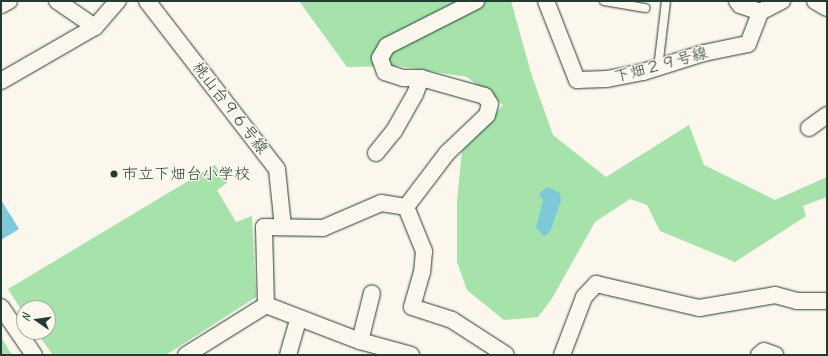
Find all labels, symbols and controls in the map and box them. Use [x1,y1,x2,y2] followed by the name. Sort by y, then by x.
[612,43,710,87] street label: 下畑２９号線
[188,58,272,158] street label: 桃山台９６号線
[122,164,250,184] place label: 市立下畑台小学校
[109,169,119,179] marker: 市立下畑台小学校
[16,300,56,340] north arrow
[18,313,33,322] text: N

